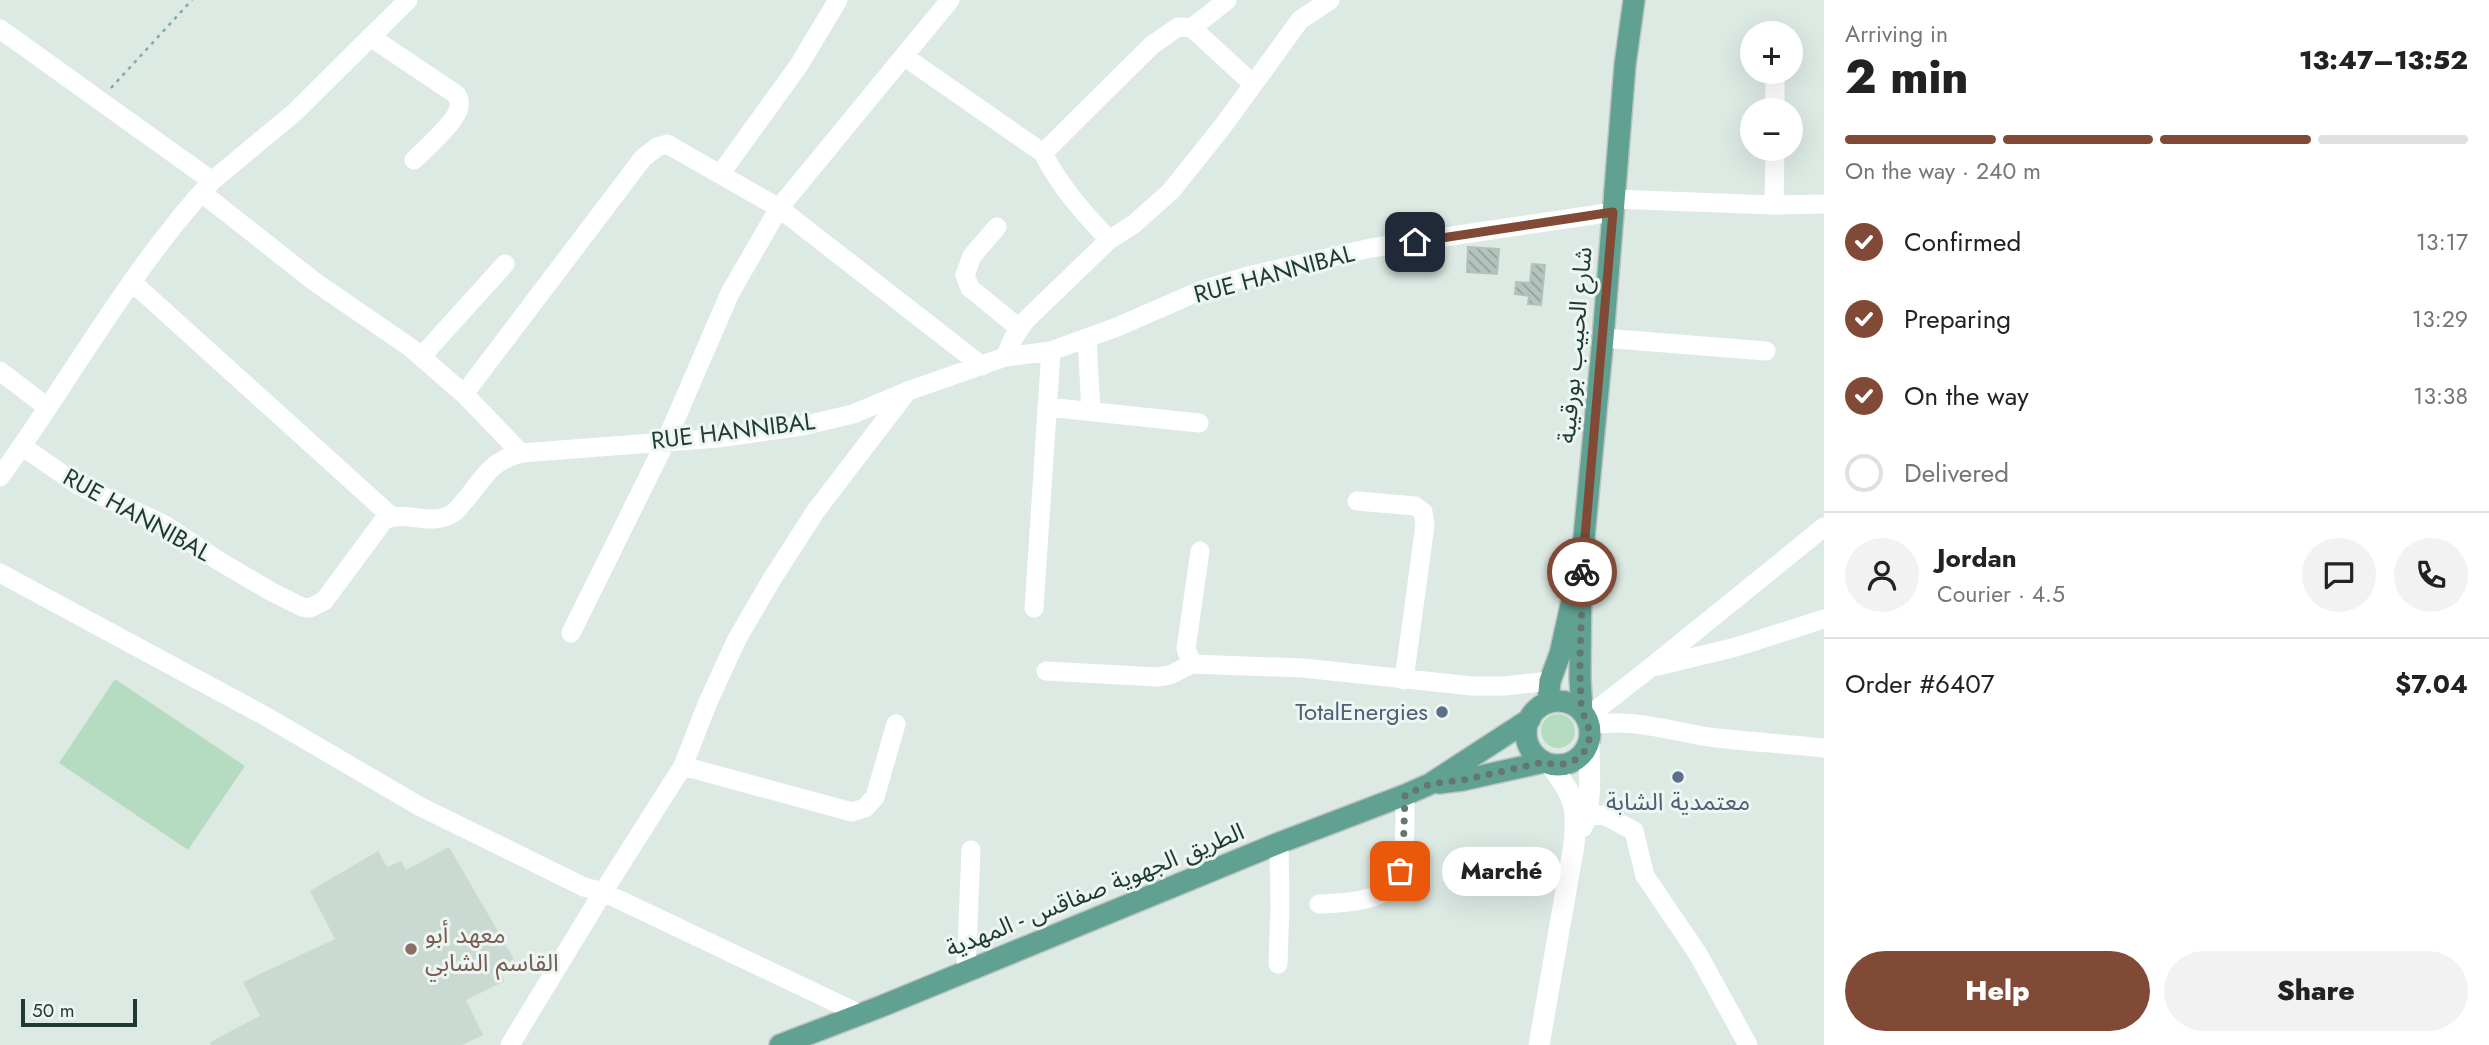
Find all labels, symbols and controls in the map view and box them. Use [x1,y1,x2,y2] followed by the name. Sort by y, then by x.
[1845,17,1948,51] text: Arriving in
[1740,21,1803,161] map controls
[1740,21,1803,84] button: +
[2299,41,2468,79] text: 13:47–13:52
[1845,44,1969,110] text: 2 min
[1740,98,1803,161] button: −
[1845,154,2041,188] text: On the way · 240 m
[1385,212,1445,272] pin
[1396,223,1434,261] icon: home
[1845,223,1883,261] icon: check
[1904,223,2021,261] text: Confirmed
[2416,225,2468,259] text: 13:17
[1190,235,1358,312] street label: RUE HANNIBAL
[1548,245,1601,445] street label: شارع الحبيب بورقيبة
[1845,300,1883,338] icon: check
[1904,300,2011,338] text: Preparing
[2412,302,2468,336] text: 13:29
[1845,377,1883,415] icon: check
[1904,377,2029,415] text: On the way
[2413,379,2468,413] text: 13:38
[649,403,817,458] street label: RUE HANNIBAL
[1904,454,2009,492] text: Delivered
[57,459,218,570] street label: RUE HANNIBAL
[1547,537,1617,607] courier
[1845,538,1919,612] button: person
[2302,538,2376,612] button: chat
[2394,538,2468,612] button: phone
[1937,539,2017,577] text: Jordan
[1563,553,1601,591] icon: bike
[1937,577,2065,611] text: Courier · 4.5
[1845,665,1995,703] text: Order #6407
[2395,665,2468,703] text: $7.04
[1295,694,1428,729] place label: TotalEnergies
[1434,704,1450,720] marker: TotalEnergies
[1670,769,1686,785] marker: معتمدية الشابة
[1606,784,1750,819] place label: معتمدية الشابة
[940,814,1249,966] street label: الطريق الجهوية صفاقس - المهدية
[1370,841,1430,901] pin
[1442,846,1561,896] callout: Marché
[1381,852,1419,890] icon: bag
[1461,854,1542,888] text: Marché
[425,917,559,982] place label: معهد أبو القاسم الشابي
[403,941,419,957] marker: معهد أبو القاسم الشابي
[1845,951,2150,1031] button: Help
[2164,951,2468,1031] button: Share
[21,996,136,1028] scale bar
[32,997,75,1024] text: 50 m

